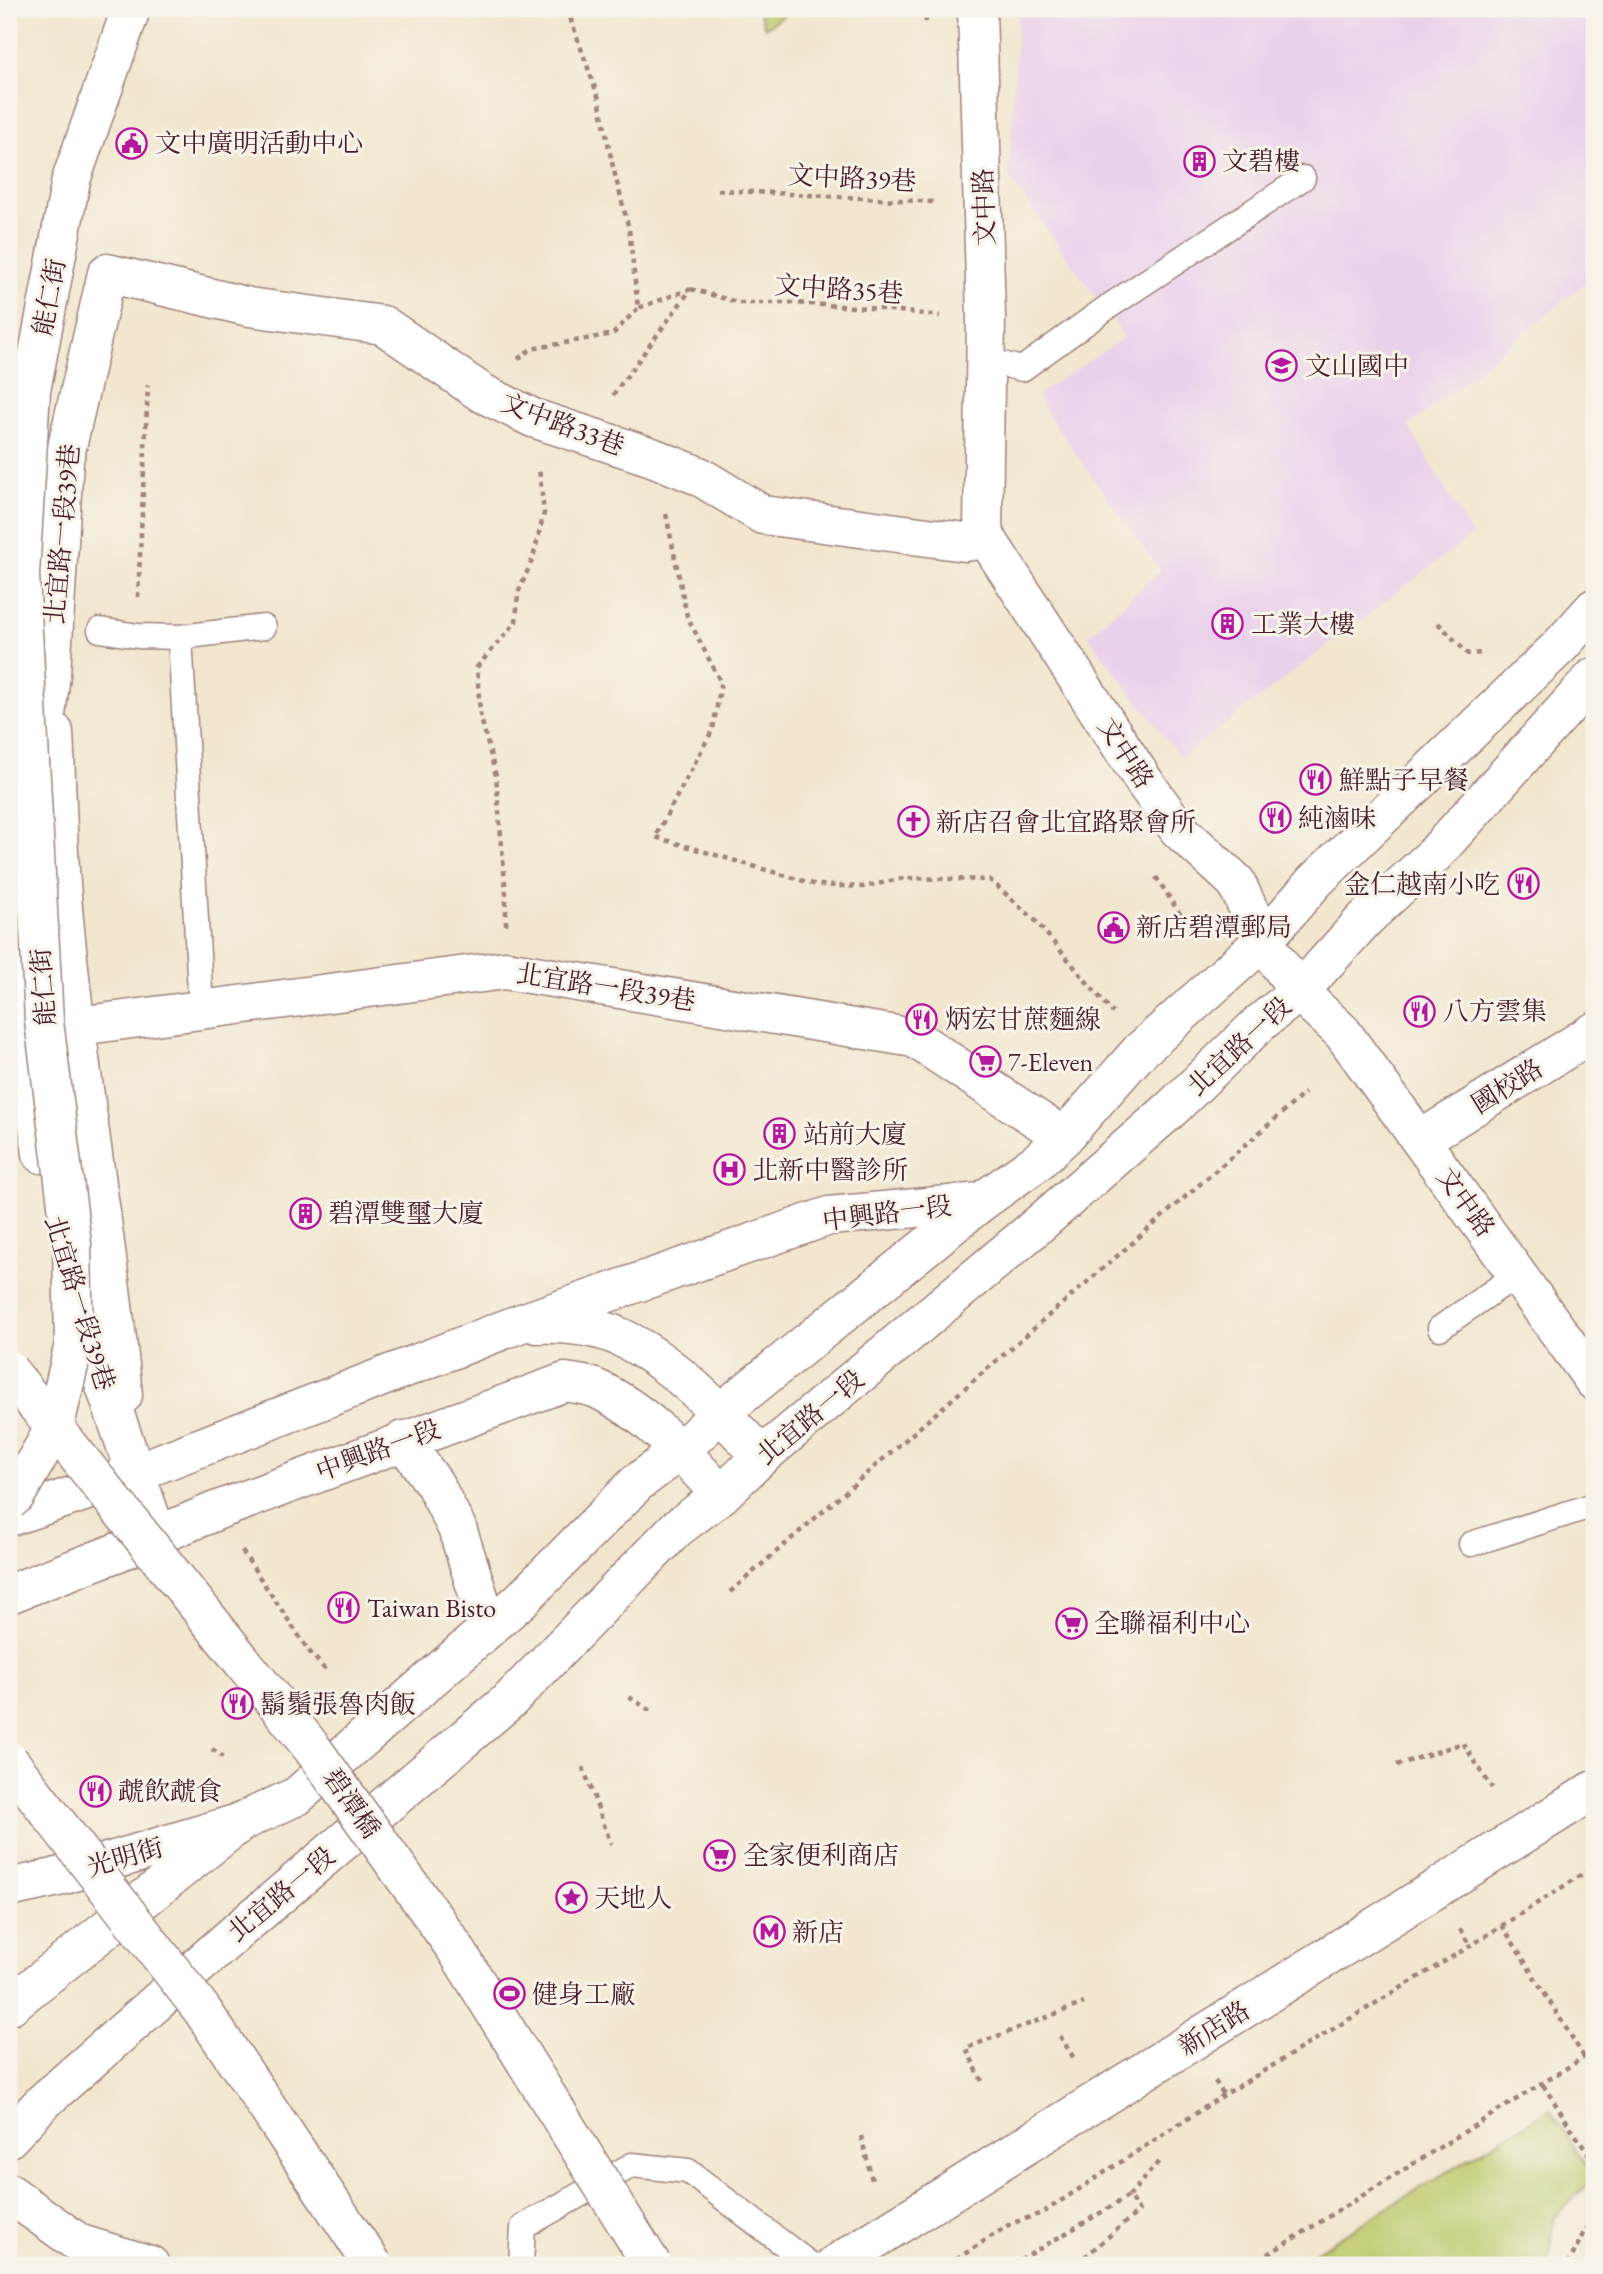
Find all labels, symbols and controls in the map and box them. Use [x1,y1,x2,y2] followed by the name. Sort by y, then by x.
[115,126,149,160] public building icon: 文中廣明活動中心
[155,126,363,160] place label: 文中廣明活動中心
[1182,144,1216,178] building icon: 文碧樓
[1222,144,1300,178] place label: 文碧樓
[787,158,917,198] street label: 文中路39巷
[966,167,1002,247] street label: 文中路
[25,255,73,339] street label: 能仁街
[773,268,905,310] street label: 文中路35巷
[1265,349,1299,383] school or university icon: 文山國中
[1305,349,1409,383] place label: 文山國中
[497,385,629,463] street label: 文中路33巷
[37,442,87,626] street label: 北宜路一段39巷
[1211,607,1245,641] building icon: 工業大樓
[1251,607,1355,641] place label: 工業大樓
[1090,711,1162,795] street label: 文中路
[1299,763,1333,797] restaurant icon: 鮮點子早餐
[1339,763,1469,797] place label: 鮮點子早餐
[1258,801,1292,835] restaurant icon: 純滷味
[1298,801,1376,835] place label: 純滷味
[896,805,930,839] church icon: 新店召會北宜路聚會所
[936,805,1196,839] place label: 新店召會北宜路聚會所
[1344,867,1500,901] place label: 金仁越南小吃
[1506,867,1540,901] restaurant icon: 金仁越南小吃
[1096,910,1130,944] public building icon: 新店碧潭郵局
[1136,910,1292,944] place label: 新店碧潭郵局
[23,947,63,1027] street label: 能仁街
[514,956,698,1018] street label: 北宜路一段39巷
[1180,989,1298,1103] street label: 北宜路一段
[1403,994,1437,1028] restaurant icon: 八方雲集
[1443,994,1547,1028] place label: 八方雲集
[905,1002,939,1036] restaurant icon: 炳宏甘蔗麵線
[945,1002,1101,1036] place label: 炳宏甘蔗麵線
[968,1045,1002,1079] supermarket icon: 7-Eleven
[1008,1045,1094,1079] place label: 7-Eleven
[1465,1051,1549,1121] street label: 國校路
[763,1117,797,1151] building icon: 站前大廈
[803,1117,907,1151] place label: 站前大廈
[712,1153,746,1187] hospital icon: 北新中醫診所
[752,1153,908,1187] place label: 北新中醫診所
[1429,1160,1503,1244] street label: 文中路
[820,1188,954,1238] street label: 中興路一段
[288,1196,322,1230] building icon: 碧潭雙璽大廈
[328,1196,484,1230] place label: 碧潭雙璽大廈
[37,1211,123,1395] street label: 北宜路一段39巷
[749,1362,871,1472] street label: 北宜路一段
[311,1412,445,1488] street label: 中興路一段
[327,1591,361,1625] restaurant icon: Taiwan Bisto
[367,1591,496,1625] place label: Taiwan Bisto
[1054,1606,1088,1640] supermarket icon: 全聯福利中心
[1094,1606,1250,1640] place label: 全聯福利中心
[220,1687,254,1721] restaurant icon: 鬍鬚張魯肉飯
[260,1687,416,1721] place label: 鬍鬚張魯肉飯
[316,1761,388,1845] street label: 碧潭橋
[78,1774,112,1808] restaurant icon: 虣飲虣食
[118,1774,222,1808] place label: 虣飲虣食
[83,1830,167,1884] street label: 光明街
[703,1838,737,1872] supermarket icon: 全家便利商店
[743,1838,899,1872] place label: 全家便利商店
[220,1839,342,1949] street label: 北宜路一段
[554,1881,588,1915] place icon: 天地人
[594,1881,672,1915] place label: 天地人
[752,1915,786,1949] metro station icon: 新店
[792,1915,844,1949] place label: 新店
[492,1977,526,2011] sports icon: 健身工廠
[532,1977,636,2011] place label: 健身工廠
[1172,1993,1256,2063] street label: 新店路

